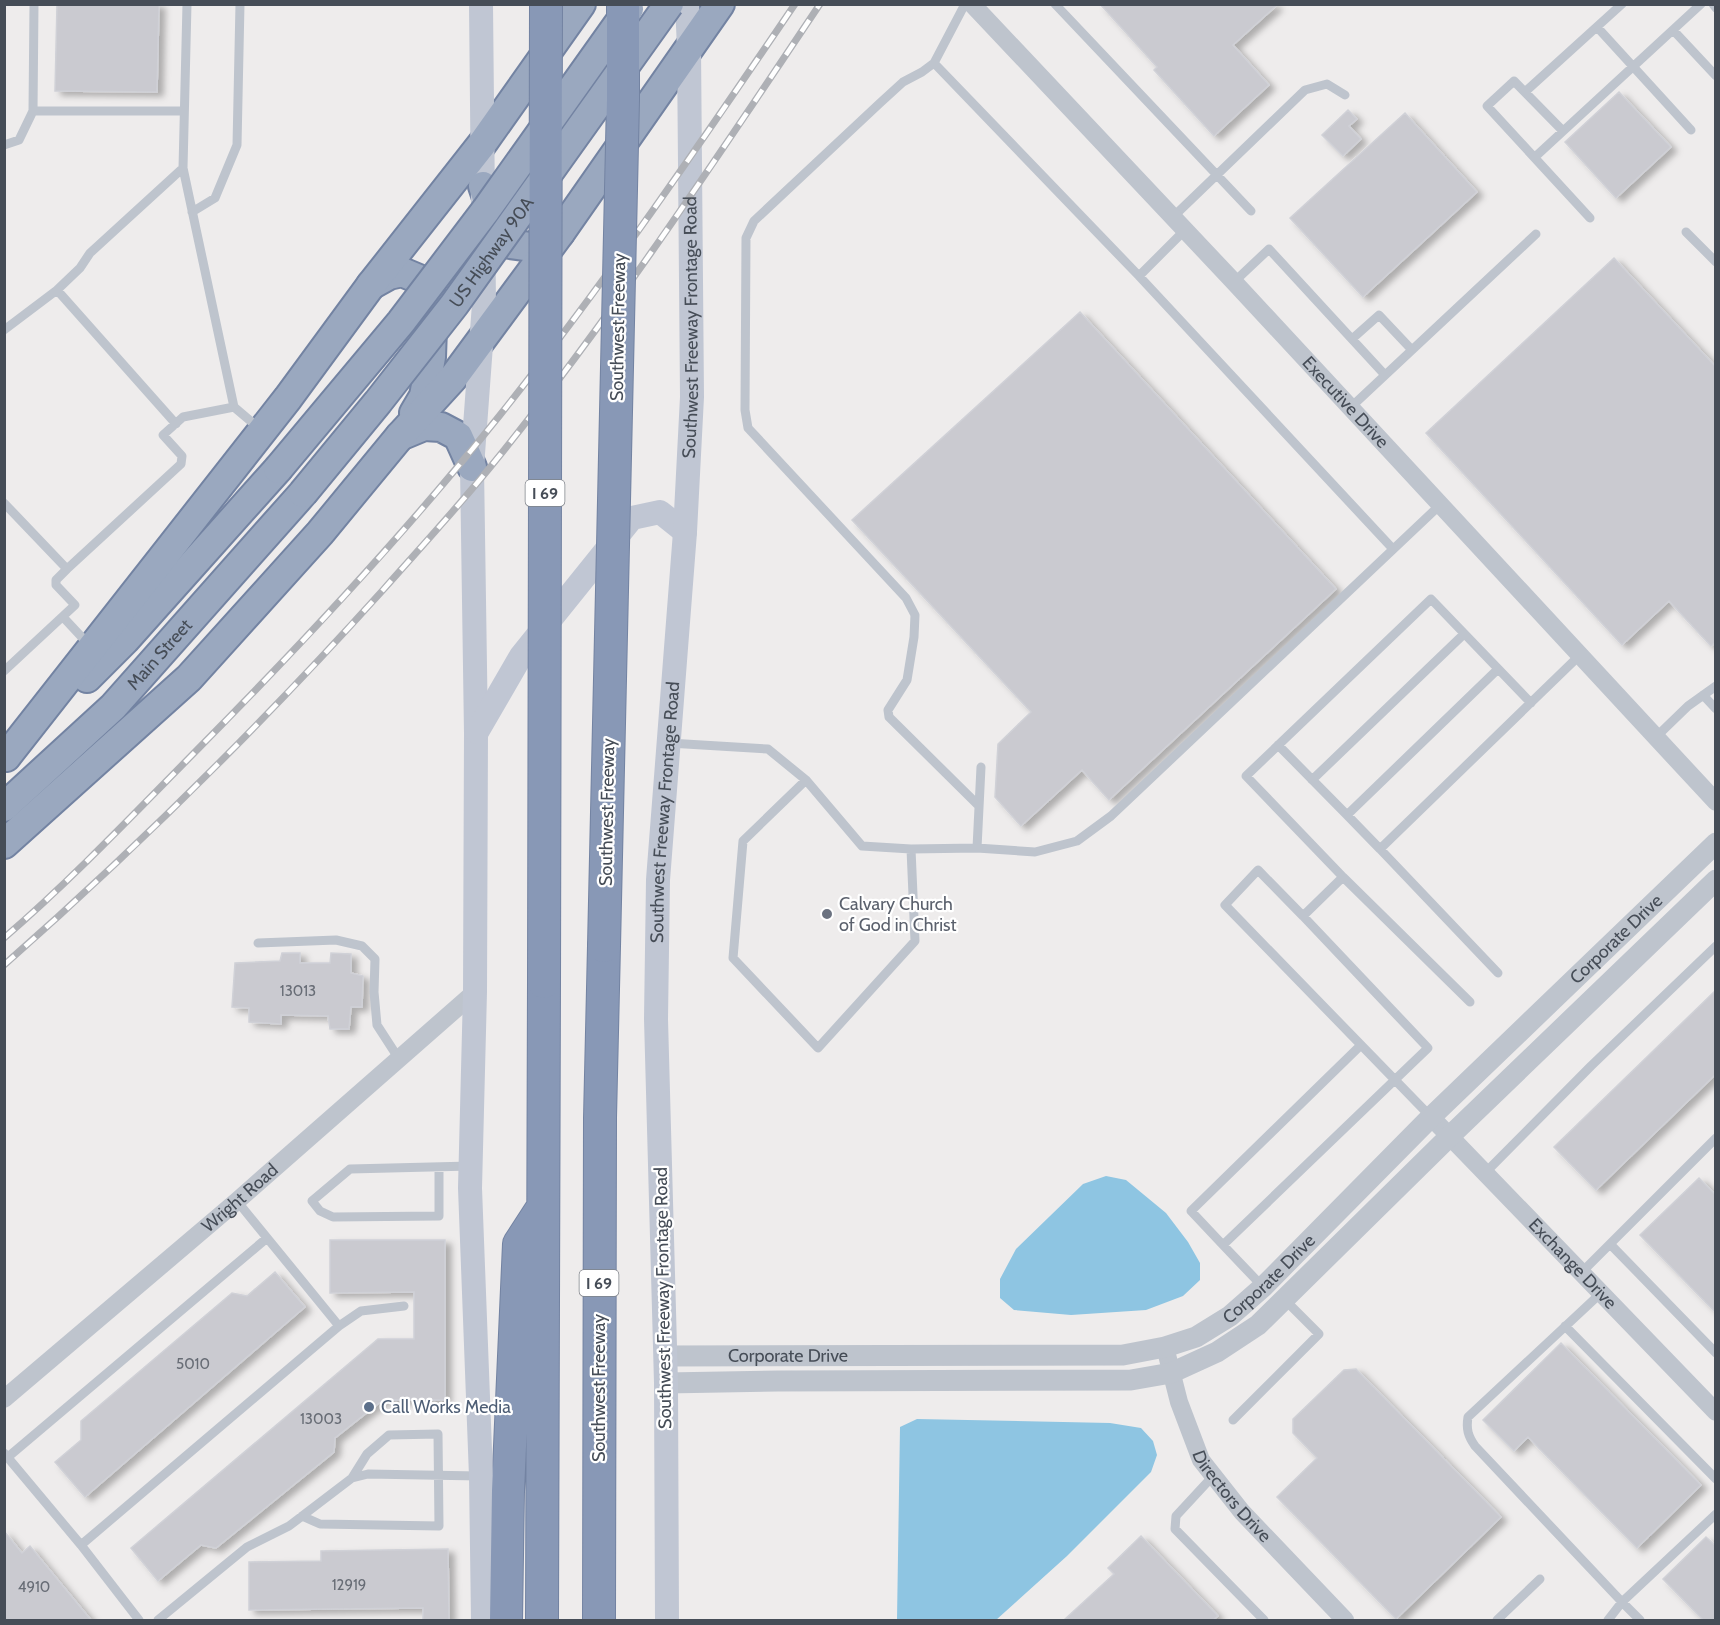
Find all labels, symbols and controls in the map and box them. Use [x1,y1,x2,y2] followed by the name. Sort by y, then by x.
[445,193,539,312] street label: US Highway 90A
[678,196,703,459] street label: Southwest Freeway Frontage Road
[606,253,630,401] street label: Southwest Freeway
[1298,352,1393,453] street label: Executive Drive
[526,480,564,506] road number: I 69
[122,615,197,695] street label: Main Street
[646,681,684,943] street label: Southwest Freeway Frontage Road
[595,738,619,886] street label: Southwest Freeway
[1565,889,1667,989] street label: Corporate Drive
[839,893,957,936] place label: Calvary Church of God in Christ
[820,907,834,921] marker: Calvary Church of God in Christ
[280,982,316,1000] house number: 13013
[197,1159,283,1237] street label: Wright Road
[650,1167,676,1429] street label: Southwest Freeway Frontage Road
[1524,1214,1621,1314] street label: Exchange Drive
[1219,1230,1320,1329] street label: Corporate Drive
[580,1270,618,1296] road number: I 69
[588,1314,610,1462] street label: Southwest Freeway
[728,1345,848,1367] street label: Corporate Drive
[176,1355,210,1373] house number: 5010
[381,1396,511,1418] place label: Call Works Media
[362,1400,376,1414] marker: Call Works Media
[300,1410,342,1428] house number: 13003
[1187,1447,1276,1547] street label: Directors Drive
[332,1576,366,1594] house number: 12919
[18,1578,50,1596] house number: 4910

